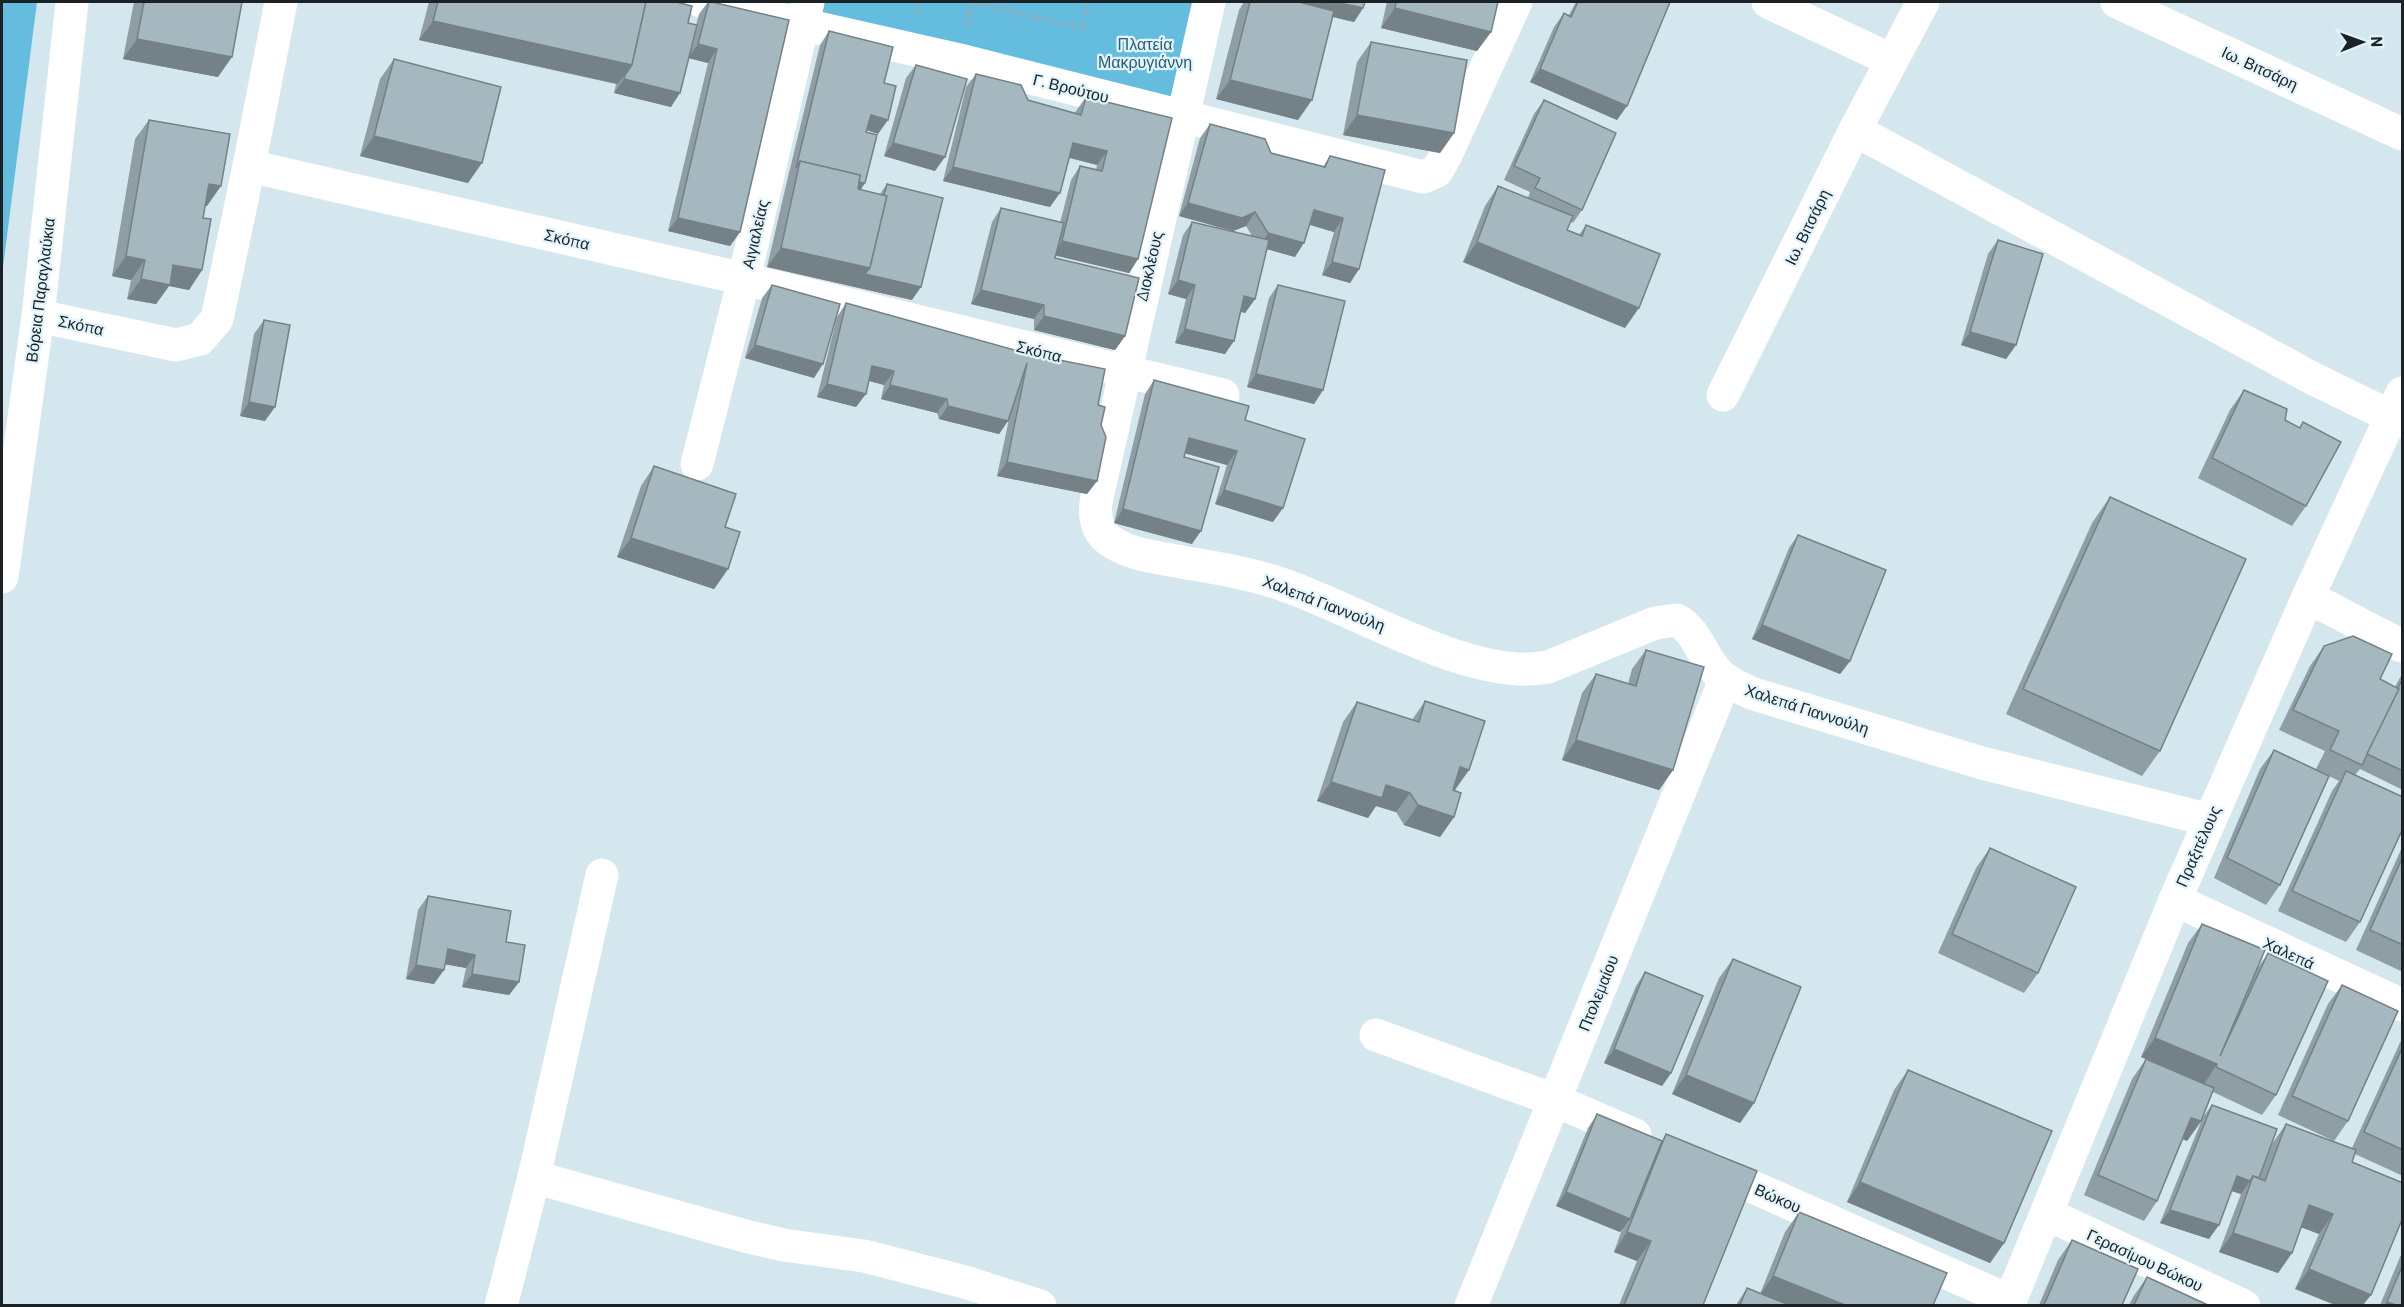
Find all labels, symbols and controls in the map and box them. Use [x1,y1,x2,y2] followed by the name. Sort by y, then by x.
[2332,12,2392,72] north arrow
[1098,34,1192,71] park label: Πλατεία Μακρυγιάννη
[2368,36,2387,47] text: N
[2219,42,2301,93] street label: Ιω. Βιτσάρη
[1031,69,1111,106] street label: Γ. Βρούτου
[1780,186,1833,268] street label: Ιω. Βιτσάρη
[737,197,772,270] street label: Αιγιαλείας
[21,217,58,363] street label: Βόρεια Παραγλαύκια
[542,224,592,253] street label: Σκόπα
[1131,229,1166,303] street label: Διοκλέους
[57,310,106,339] street label: Σκόπα
[1014,336,1064,365] street label: Σκόπα
[1260,570,1388,635] street label: Χαλεπά Γιαννούλη
[1743,680,1872,738] street label: Χαλεπά Γιαννούλη
[2171,802,2225,890] street label: Πραξιτέλους
[2260,932,2318,973] street label: Χαλεπά
[1574,952,1621,1034] street label: Πτολεμαίου
[1752,1179,1804,1216] street label: Βώκου
[2084,1224,2206,1295] street label: Γερασίμου Βώκου

